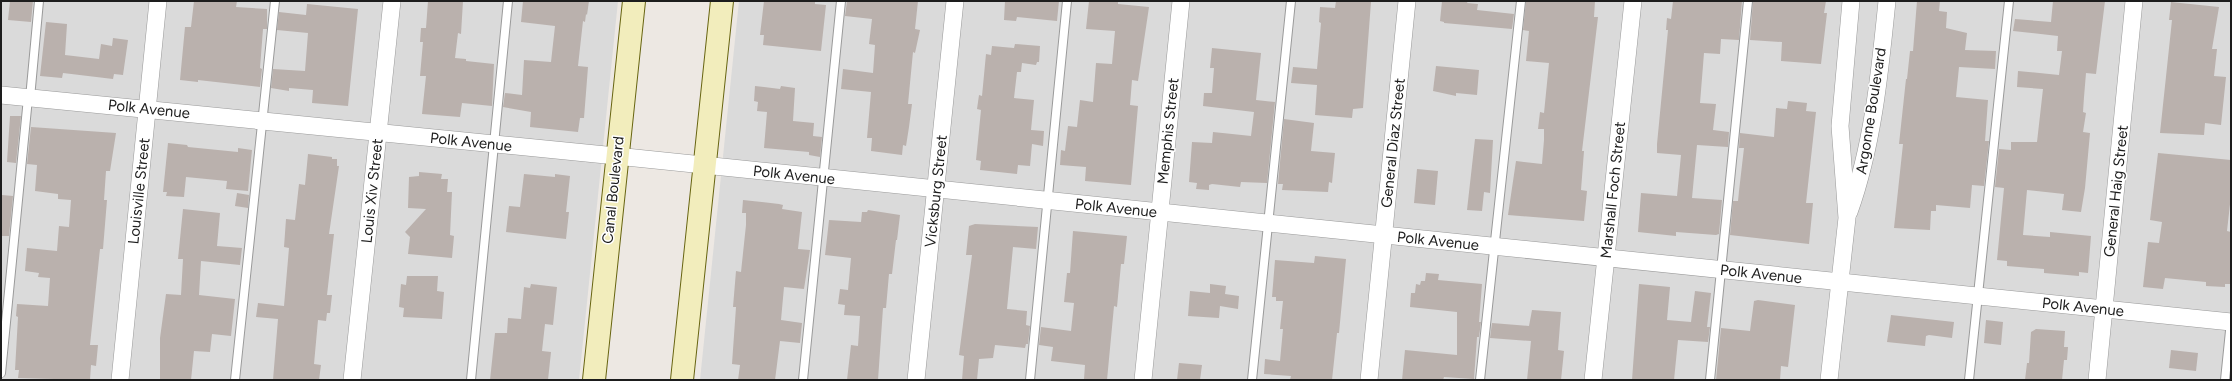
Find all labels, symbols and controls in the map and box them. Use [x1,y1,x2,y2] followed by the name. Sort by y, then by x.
[1852,46,1890,176] street label: Argonne Boulevard
[1153,76,1183,185] street label: Memphis Street
[1377,77,1409,209] street label: General Diaz Street
[107,96,191,122] street label: Polk Avenue
[1597,120,1629,259] street label: Marshall Foch Street
[2100,124,2132,258] street label: General Haig Street
[429,129,513,155] street label: Polk Avenue
[921,134,951,248] street label: Vicksburg Street
[598,135,628,245] street label: Canal Boulevard
[124,136,154,245] street label: Louisville Street
[358,137,386,244] street label: Louis Xiv Street
[752,162,836,188] street label: Polk Avenue
[1074,195,1158,221] street label: Polk Avenue
[1396,228,1480,254] street label: Polk Avenue
[1719,261,1803,287] street label: Polk Avenue
[2041,294,2125,320] street label: Polk Avenue

